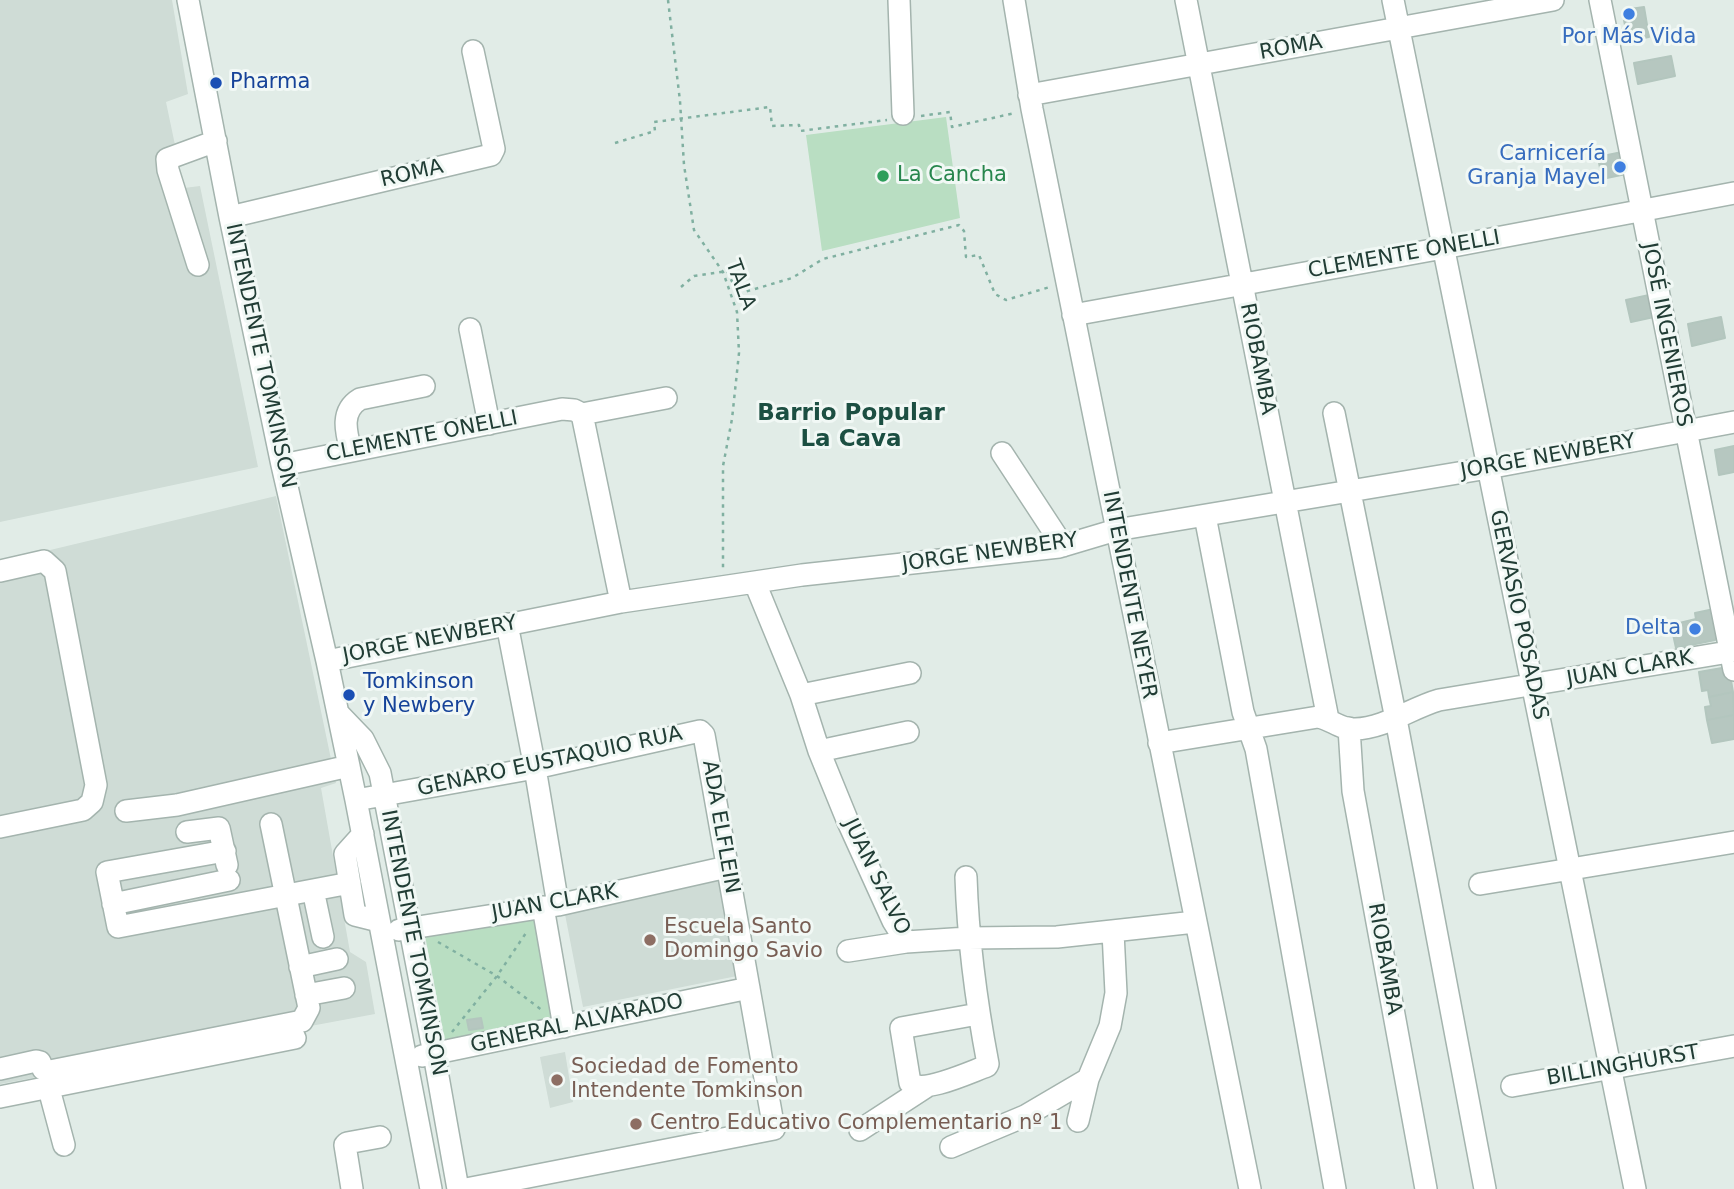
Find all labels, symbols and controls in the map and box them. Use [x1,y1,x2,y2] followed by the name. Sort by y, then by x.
[1621,6,1637,22] marker: Por Más Vida
[1562,25,1696,51] place label: Por Más Vida
[1257,30,1325,66] street label: ROMA
[230,70,310,96] place label: Pharma
[208,75,224,91] marker: Pharma
[1467,142,1606,192] place label: Carnicería Granja Mayel
[378,155,446,193] street label: ROMA
[1612,159,1628,175] marker: Carnicería Granja Mayel
[897,163,1007,189] place label: La Cancha
[875,168,891,184] marker: La Cancha
[220,221,300,491] street label: INTENDENTE TOMKINSON
[1306,226,1502,284] street label: CLEMENTE ONELLI
[1636,241,1696,429] street label: JOSÉ INGENIEROS
[719,256,761,314] street label: TALA
[1234,301,1280,417] street label: RIOBAMBA
[757,400,945,454] district label: Barrio Popular La Cava
[324,406,520,468] street label: CLEMENTE ONELLI
[1459,429,1637,485] street label: JORGE NEWBERY
[1096,489,1162,701] street label: INTENDENTE NEYER
[1483,508,1553,722] street label: GERVASIO POSADAS
[901,528,1079,578] street label: JORGE NEWBERY
[341,611,519,669] street label: JORGE NEWBERY
[1625,616,1681,642] place label: Delta
[1687,621,1703,637] marker: Delta
[1565,645,1695,693] street label: JUAN CLARK
[363,670,475,720] place label: Tomkinson y Newbery
[341,687,357,703] marker: Tomkinson y Newbery
[415,722,685,802] street label: GENARO EUSTAQUIO RUA
[696,758,744,896] street label: ADA ELFLEIN
[375,808,451,1078] street label: INTENDENTE TOMKINSON
[837,815,915,939] street label: JUAN SALVO
[490,879,620,927] street label: JUAN CLARK
[1362,901,1406,1017] street label: RIOBAMBA
[664,915,823,965] place label: Escuela Santo Domingo Savio
[642,932,658,948] marker: Escuela Santo Domingo Savio
[468,989,686,1059] street label: GENERAL ALVARADO
[1545,1040,1701,1092] street label: BILLINGHURST
[571,1055,803,1105] place label: Sociedad de Fomento Intendente Tomkinson
[549,1072,565,1088] marker: Sociedad de Fomento Intendente Tomkinson
[650,1111,1062,1137] place label: Centro Educativo Complementario nº 1
[628,1116,644,1132] marker: Centro Educativo Complementario nº 1

